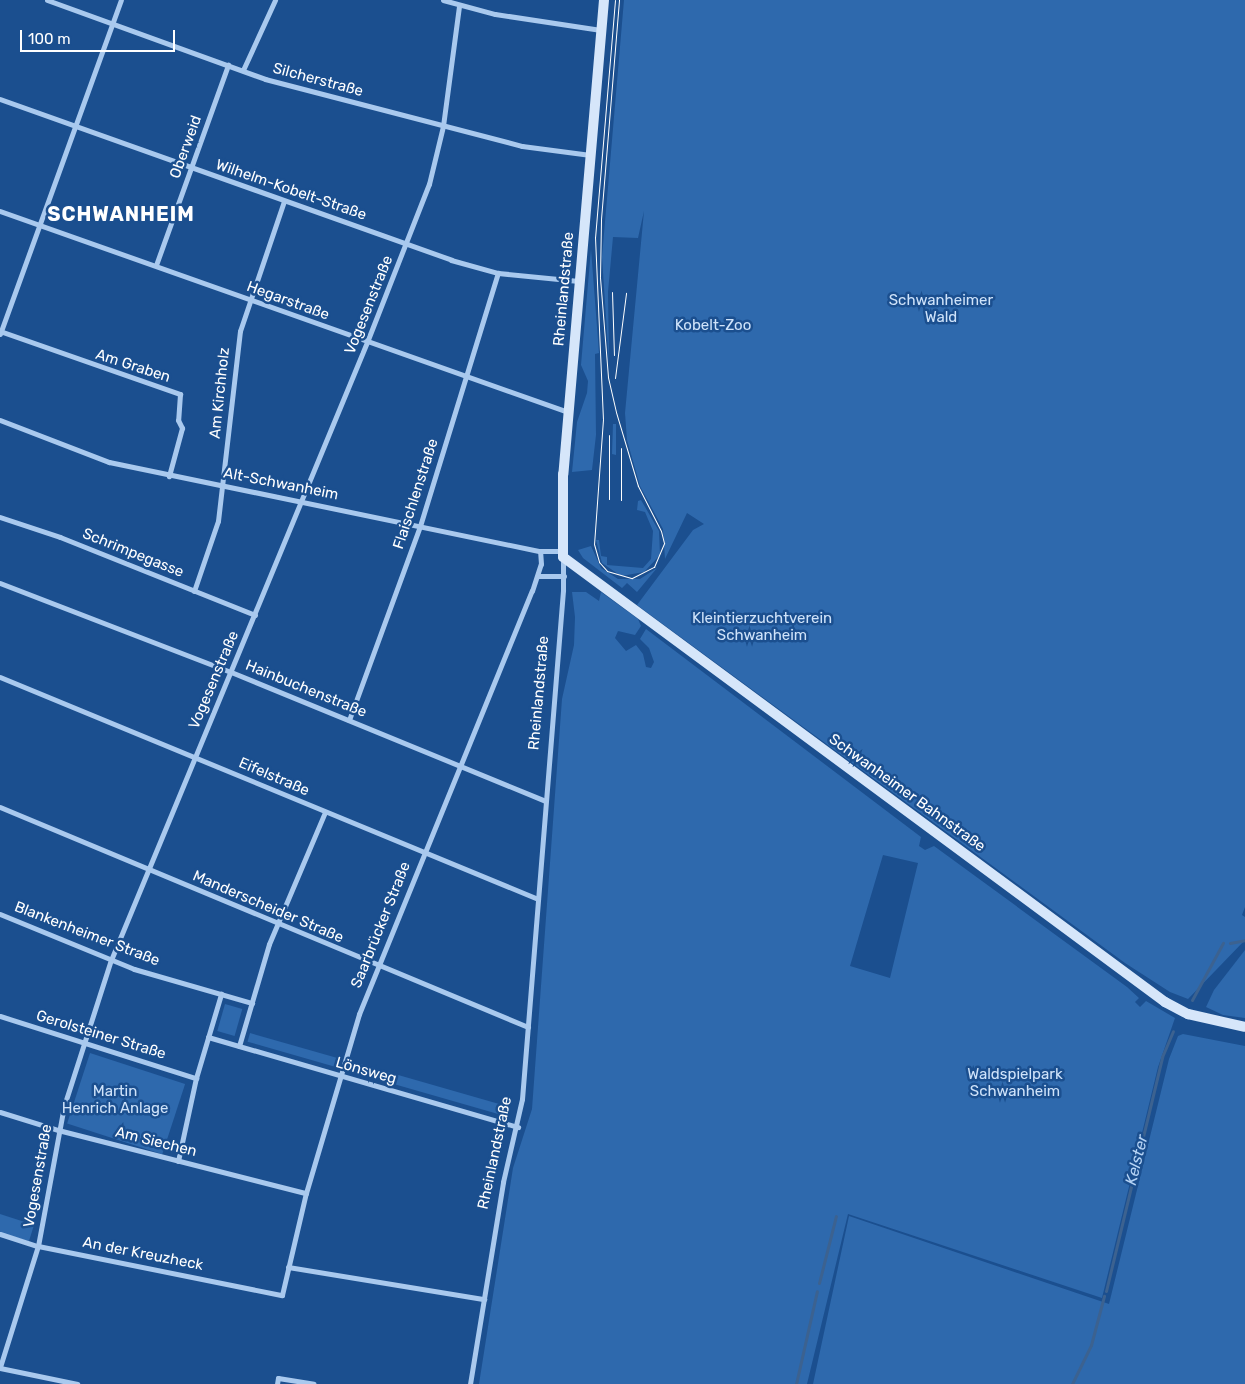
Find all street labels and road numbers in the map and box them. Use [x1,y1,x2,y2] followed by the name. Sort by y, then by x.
[271,59,365,101] street label: Silcherstraße
[166,113,206,181] street label: Oberweid
[213,156,369,224] street label: Wilhelm-Kobelt-Straße
[550,231,578,347] street label: Rheinlandstraße
[341,253,397,357] street label: Vogesenstraße
[244,278,332,324] street label: Hegarstraße
[93,345,173,387] street label: Am Graben
[206,346,234,440] street label: Am Kirchholz
[390,436,442,552] street label: Flaischlenstraße
[222,464,340,504] street label: Alt-Schwanheim
[80,524,186,582] street label: Schrimpegasse
[185,628,243,732] street label: Vogesenstraße
[525,635,553,751] street label: Rheinlandstraße
[243,656,369,722] street label: Hainbuchenstraße
[825,730,989,856] street label: Schwanheimer Bahnstraße
[236,754,312,800] street label: Eifelstraße
[347,859,415,991] street label: Saarbrücker Straße
[190,867,346,947] street label: Manderscheider Straße
[12,898,162,970] street label: Blankenheimer Straße
[34,1007,168,1063] street label: Gerolsteiner Straße
[333,1054,399,1088] street label: Lönsweg
[474,1095,516,1211] street label: Rheinlandstraße
[20,1123,56,1229] street label: Vogesenstraße
[113,1123,199,1161] street label: Am Siechen
[81,1233,205,1275] street label: An der Kreuzheck

